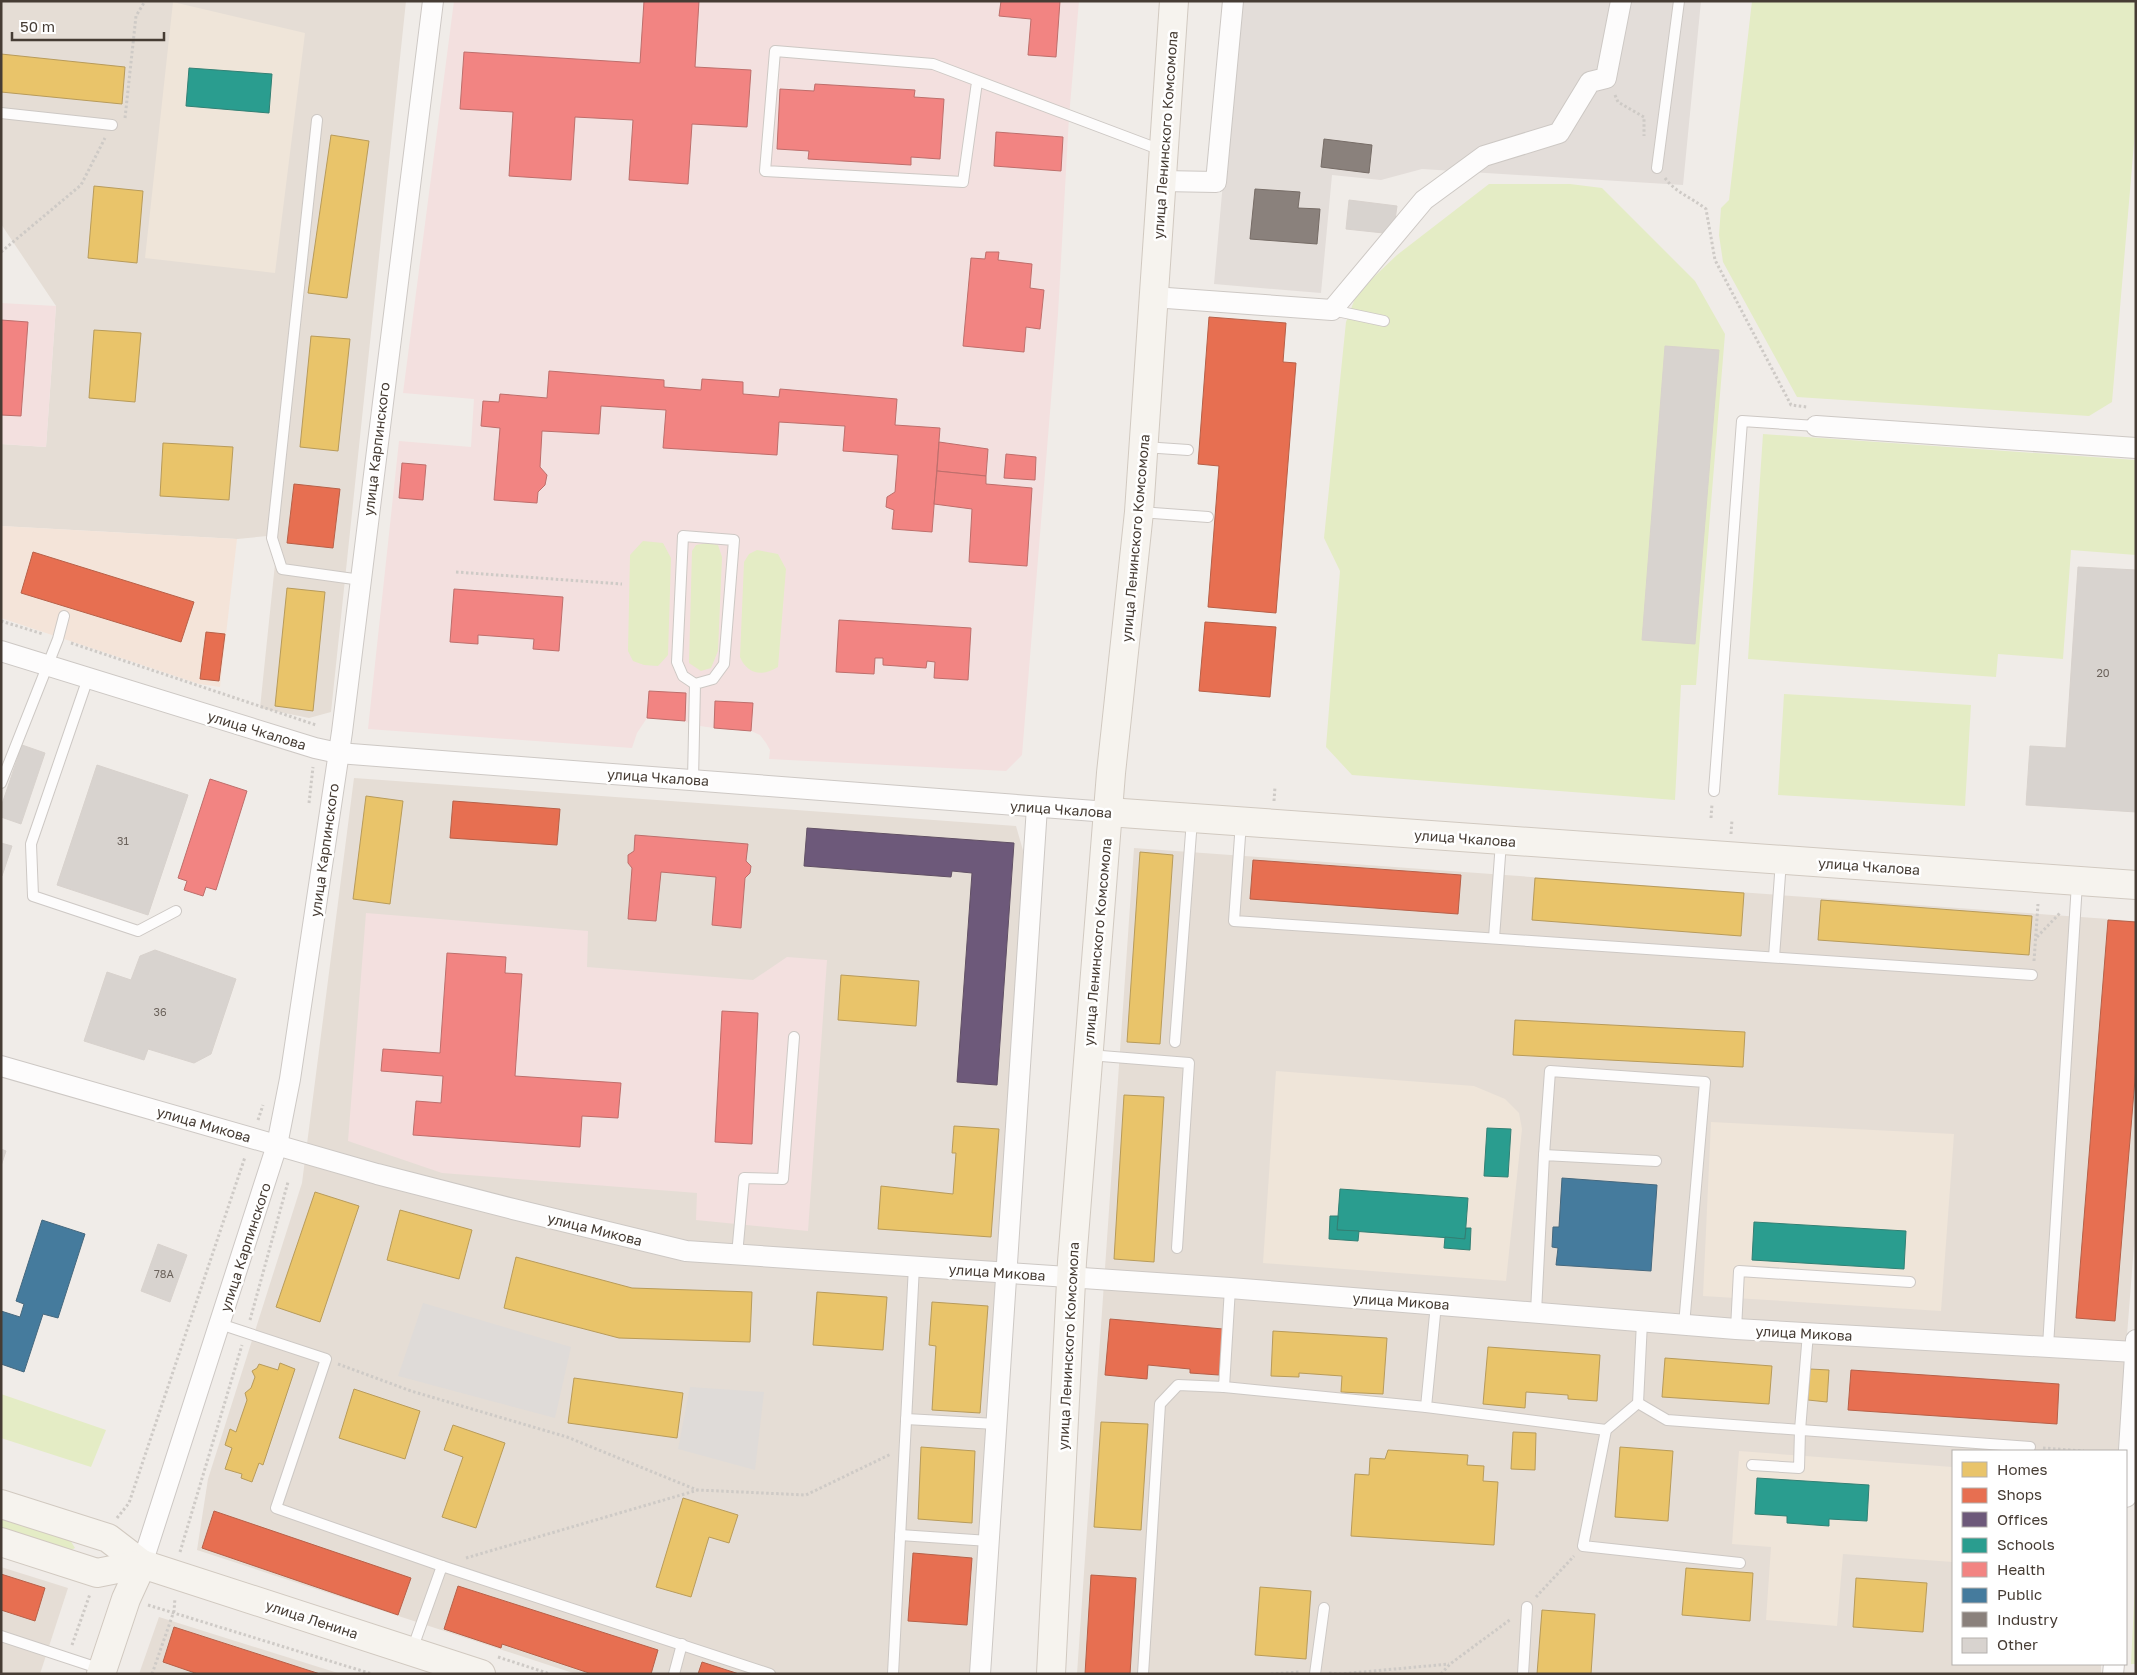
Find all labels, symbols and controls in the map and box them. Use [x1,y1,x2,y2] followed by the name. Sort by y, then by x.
[12,10,165,42] scale bar
[20,17,55,35] text: 50 m
[1149,30,1181,240] street label: улица Ленинского Комсомола
[359,381,393,517] street label: улица Карпинского
[1117,433,1153,643] street label: улица Ленинского Комсомола
[2096,666,2110,679] house number: 20
[206,707,308,753] street label: улица Чкалова
[606,765,710,789] street label: улица Чкалова
[306,782,342,918] street label: улица Карпинского
[1009,797,1113,821] street label: улица Чкалова
[1413,826,1517,850] street label: улица Чкалова
[117,834,129,847] house number: 31
[1079,837,1115,1047] street label: улица Ленинского Комсомола
[1817,854,1921,878] street label: улица Чкалова
[153,1005,167,1018] house number: 36
[155,1102,253,1146] street label: улица Микова
[216,1180,274,1314] street label: улица Карпинского
[546,1209,644,1249] street label: улица Микова
[1054,1241,1082,1451] street label: улица Ленинского Комсомола
[948,1260,1046,1284] street label: улица Микова
[154,1267,175,1280] house number: 78А
[1352,1289,1450,1313] street label: улица Микова
[1755,1322,1853,1344] street label: улица Микова
[1952,1450,2127,1665] legend
[1997,1460,2047,1478] text: Homes
[1997,1485,2042,1503] text: Shops
[1997,1510,2048,1528] text: Offices
[1997,1535,2055,1553] text: Schools
[1997,1560,2045,1578] text: Health
[1997,1585,2042,1603] text: Public
[264,1596,360,1642] street label: улица Ленина
[1997,1610,2058,1628] text: Industry
[1997,1635,2038,1653] text: Other

